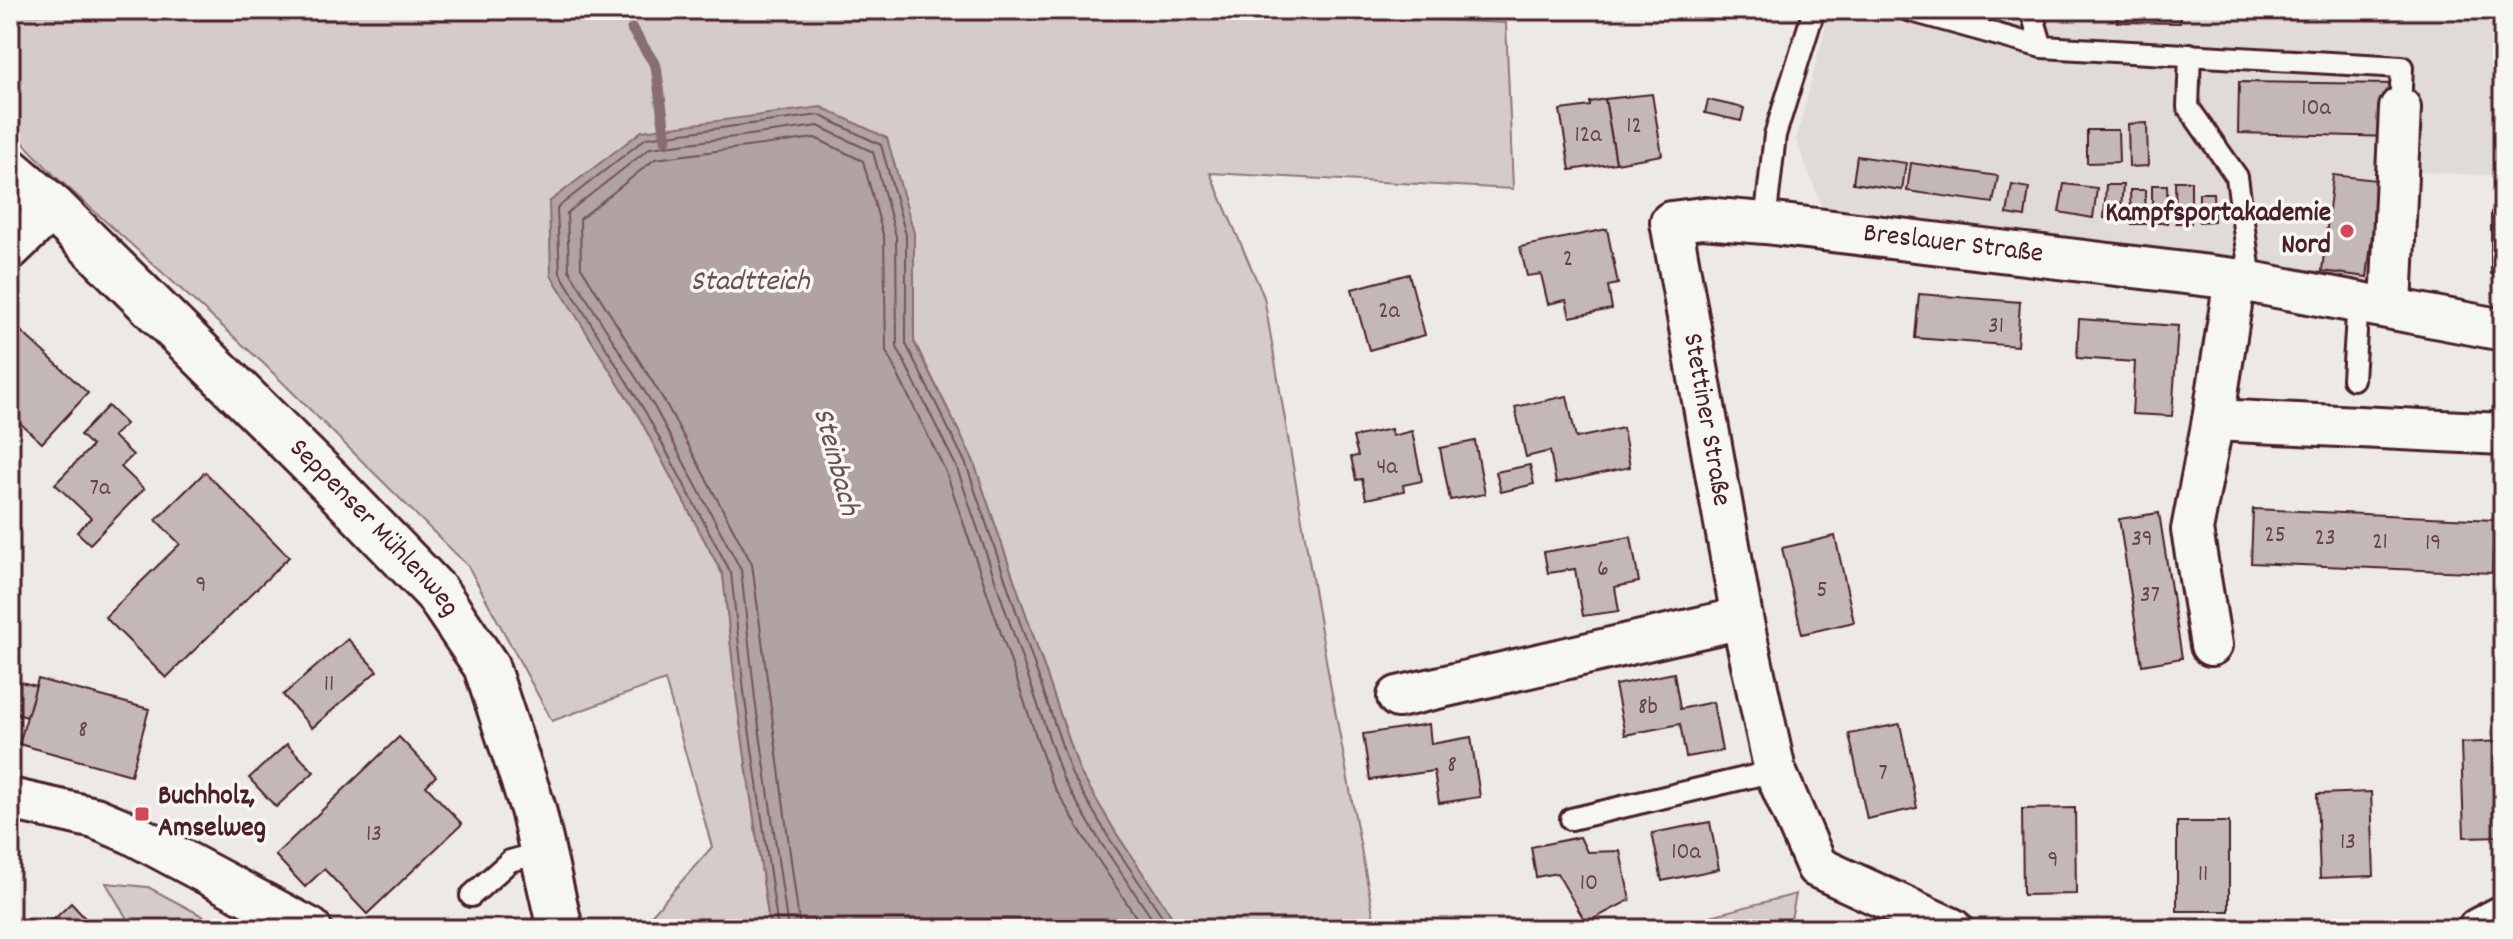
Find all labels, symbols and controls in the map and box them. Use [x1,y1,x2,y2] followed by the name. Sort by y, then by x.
[2301,92,2332,126] house number: 10a
[1626,110,1642,144] house number: 12
[1575,119,1602,153] house number: 12a
[2105,195,2331,267] place label: Kampfsportakademie Nord
[1861,215,2045,276] street label: Breslauer Straße
[2338,222,2356,240] marker: Kampfsportakademie Nord
[1563,243,1573,277] house number: 2
[690,262,811,305] water label: Stadtteich
[1378,295,1401,329] house number: 2a
[1988,310,2004,344] house number: 31
[1670,331,1740,509] street label: Stettiner Straße
[799,403,869,522] water label: Steinbach
[278,431,468,626] street label: Seppenser Mühlenweg
[1376,451,1398,485] house number: 4a
[90,472,111,506] house number: 7a
[2264,519,2286,553] house number: 25
[2314,522,2336,556] house number: 23
[2131,523,2153,557] house number: 39
[2372,526,2388,560] house number: 21
[2425,527,2441,561] house number: 19
[1597,553,1609,587] house number: 6
[196,569,207,603] house number: 9
[1816,574,1828,608] house number: 5
[2140,579,2160,613] house number: 37
[324,668,334,702] house number: 11
[1638,691,1658,725] house number: 8b
[78,714,88,748] house number: 8
[1447,749,1457,783] house number: 8
[1878,757,1888,791] house number: 7
[158,778,266,850] place label: Buchholz, Amselweg
[133,805,151,823] marker: Buchholz, Amselweg
[366,818,382,852] house number: 13
[2340,826,2356,860] house number: 13
[1671,836,1702,870] house number: 10a
[2048,844,2059,878] house number: 9
[2198,858,2208,892] house number: 11
[1580,867,1598,901] house number: 10

